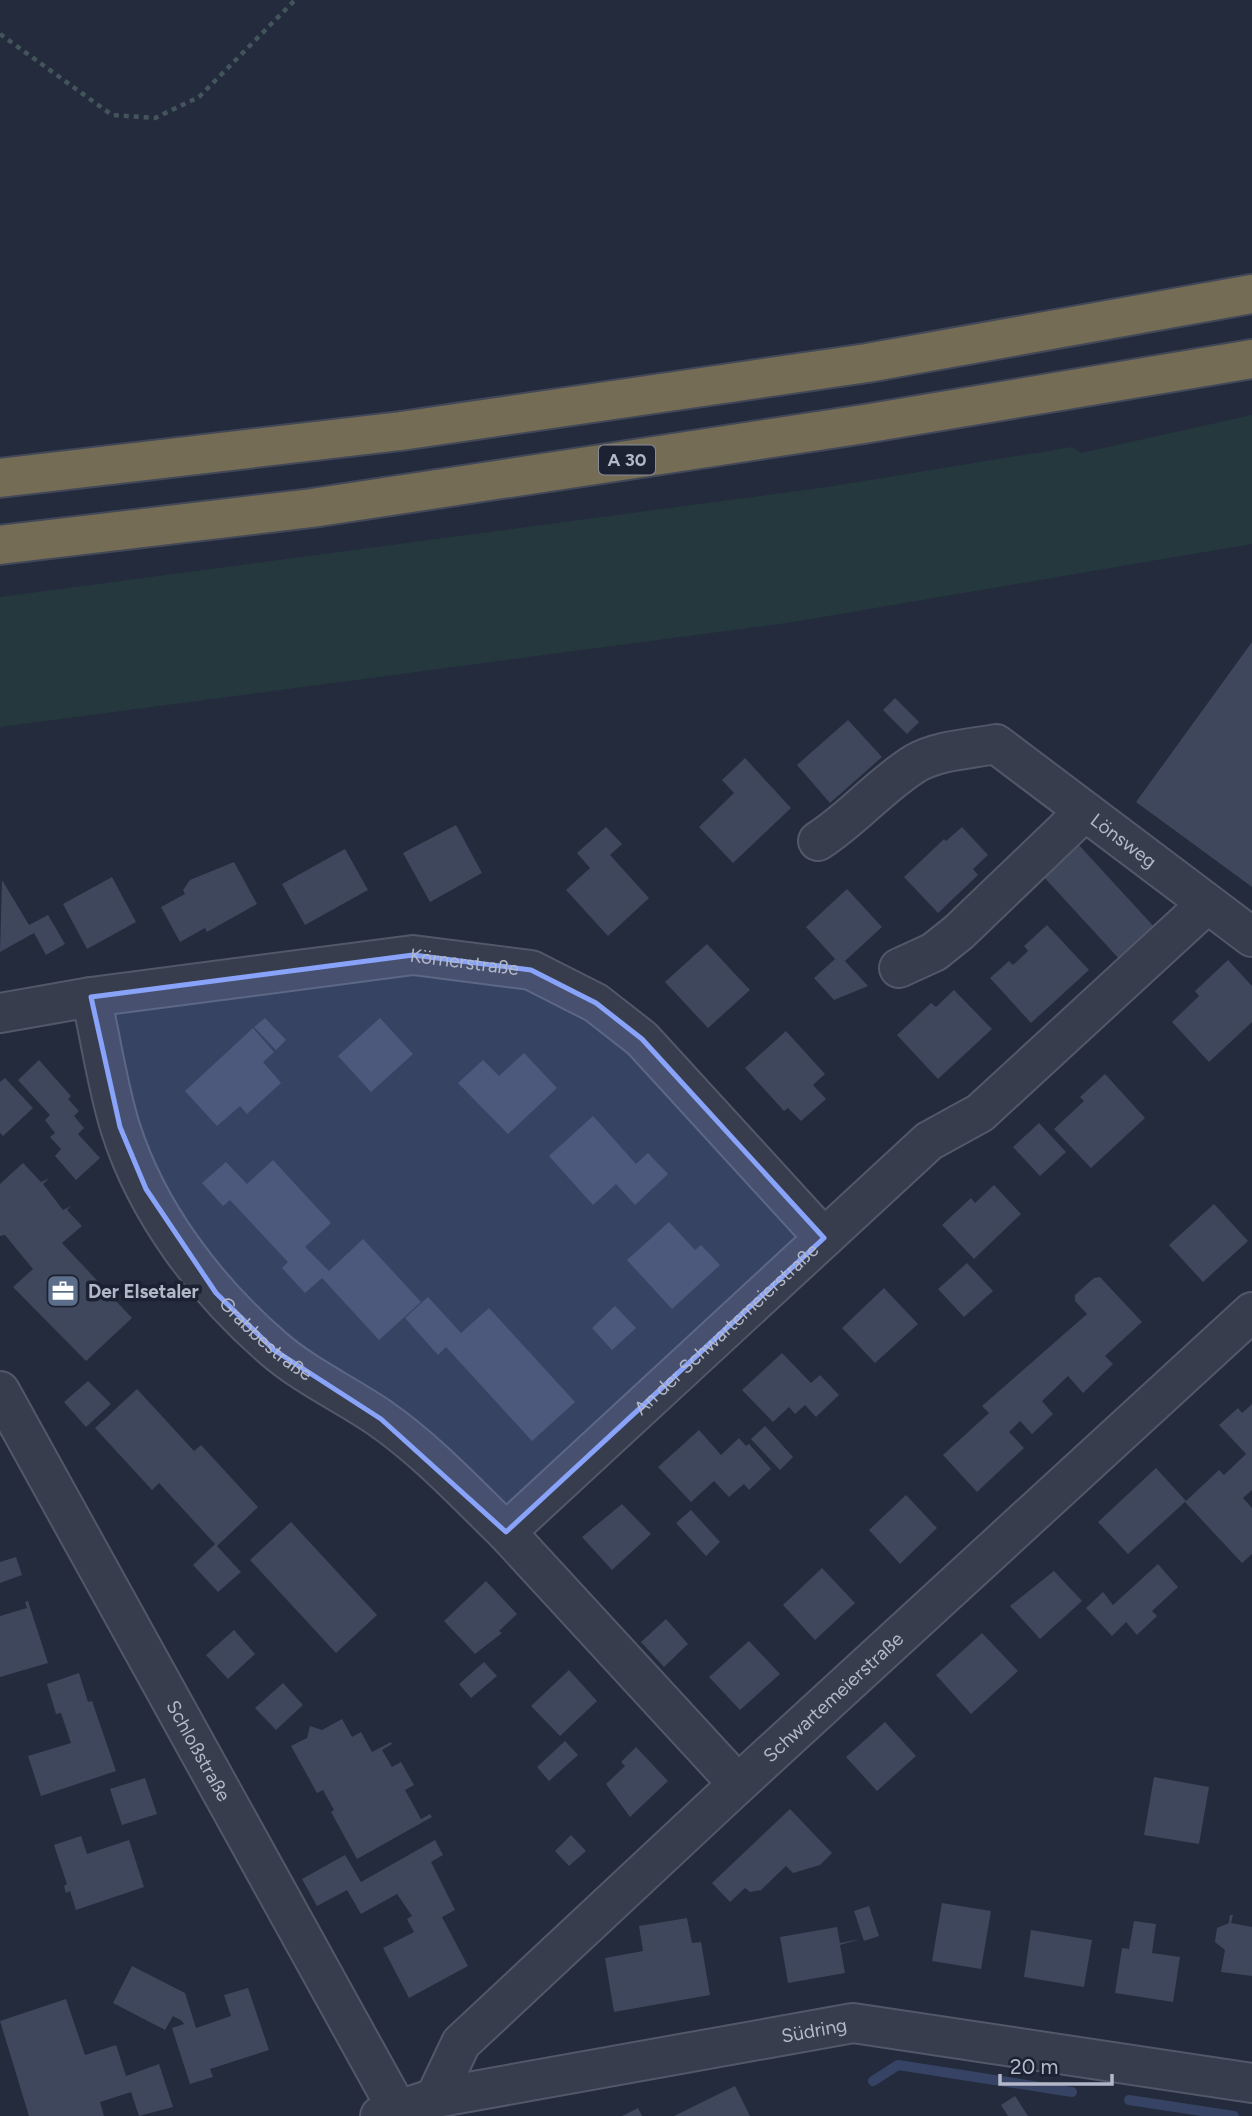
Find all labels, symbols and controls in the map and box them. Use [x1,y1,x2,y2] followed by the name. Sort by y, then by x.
[599,446,655,474] road number: A 30
[1086,808,1161,873] street label: Lönsweg
[409,943,520,980] street label: Körnerstraße
[629,1238,823,1420] street label: An der Schwartemeierstraße
[44,1272,82,1310] office icon: Der Elsetaler
[88,1280,199,1303] place label: Der Elsetaler
[215,1292,317,1385] street label: Grabbestraße
[758,1627,908,1767] street label: Schwartemeierstraße
[162,1696,236,1805] street label: Schloßstraße
[780,2013,849,2047] street label: Südring
[1000,2042,1112,2086] scale bar
[1010,2054,1058,2079] text: 20 m

